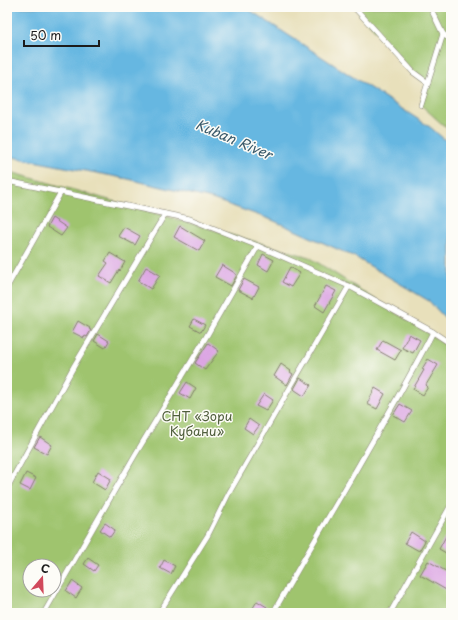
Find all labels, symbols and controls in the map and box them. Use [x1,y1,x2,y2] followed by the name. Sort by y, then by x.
[24,22,99,48] scale bar
[30,26,61,44] text: 50 m
[193,114,277,165] water label: Kuban River
[162,406,232,440] park label: СНТ «Зори Кубани»
[22,558,62,598] north arrow
[39,559,52,577] text: С

